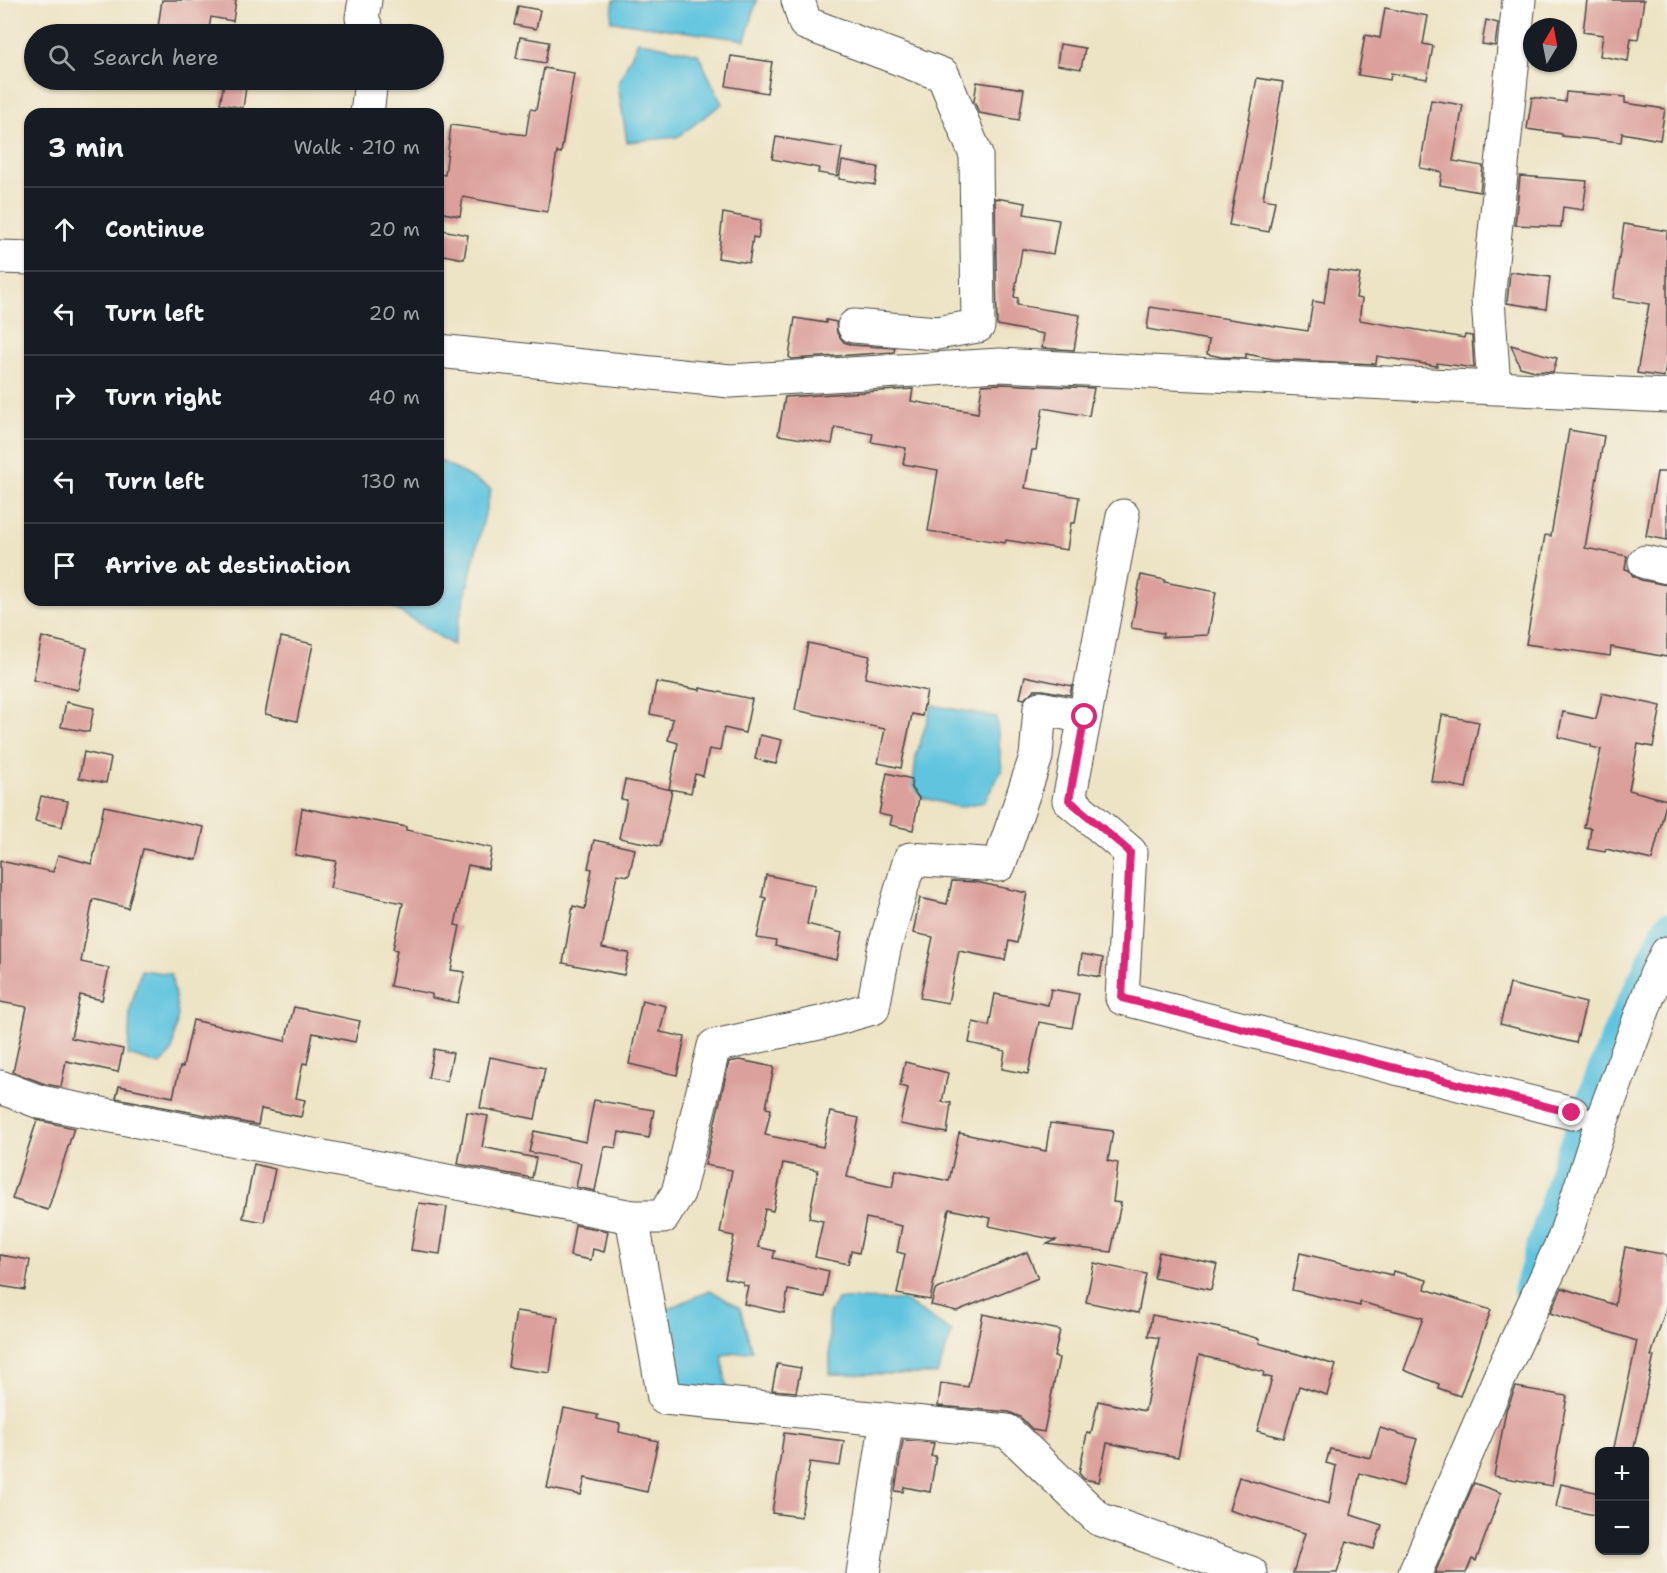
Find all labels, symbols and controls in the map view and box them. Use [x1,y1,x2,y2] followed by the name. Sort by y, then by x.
[1523,18,1577,72] north arrow
[24,24,444,90] search box
[45,41,78,74] icon: search
[93,43,219,72] text: Search here
[48,130,124,165] text: 3 min
[294,134,420,160] text: Walk · 210 m
[48,213,81,246] icon: ahead
[105,215,205,244] text: Continue
[369,216,420,242] text: 20 m
[48,297,81,330] icon: left
[105,299,204,328] text: Turn left
[369,300,420,326] text: 20 m
[48,381,81,414] icon: right
[105,383,222,412] text: Turn right
[368,384,420,410] text: 40 m
[48,465,81,498] icon: left
[105,467,204,496] text: Turn left
[361,468,420,494] text: 130 m
[48,549,81,582] icon: arrive
[105,551,351,580] text: Arrive at destination
[1071,703,1097,729] route start
[1558,1099,1584,1125] route end
[1595,1447,1649,1555] map controls
[1595,1447,1649,1501] button: +
[1595,1501,1649,1555] button: −

